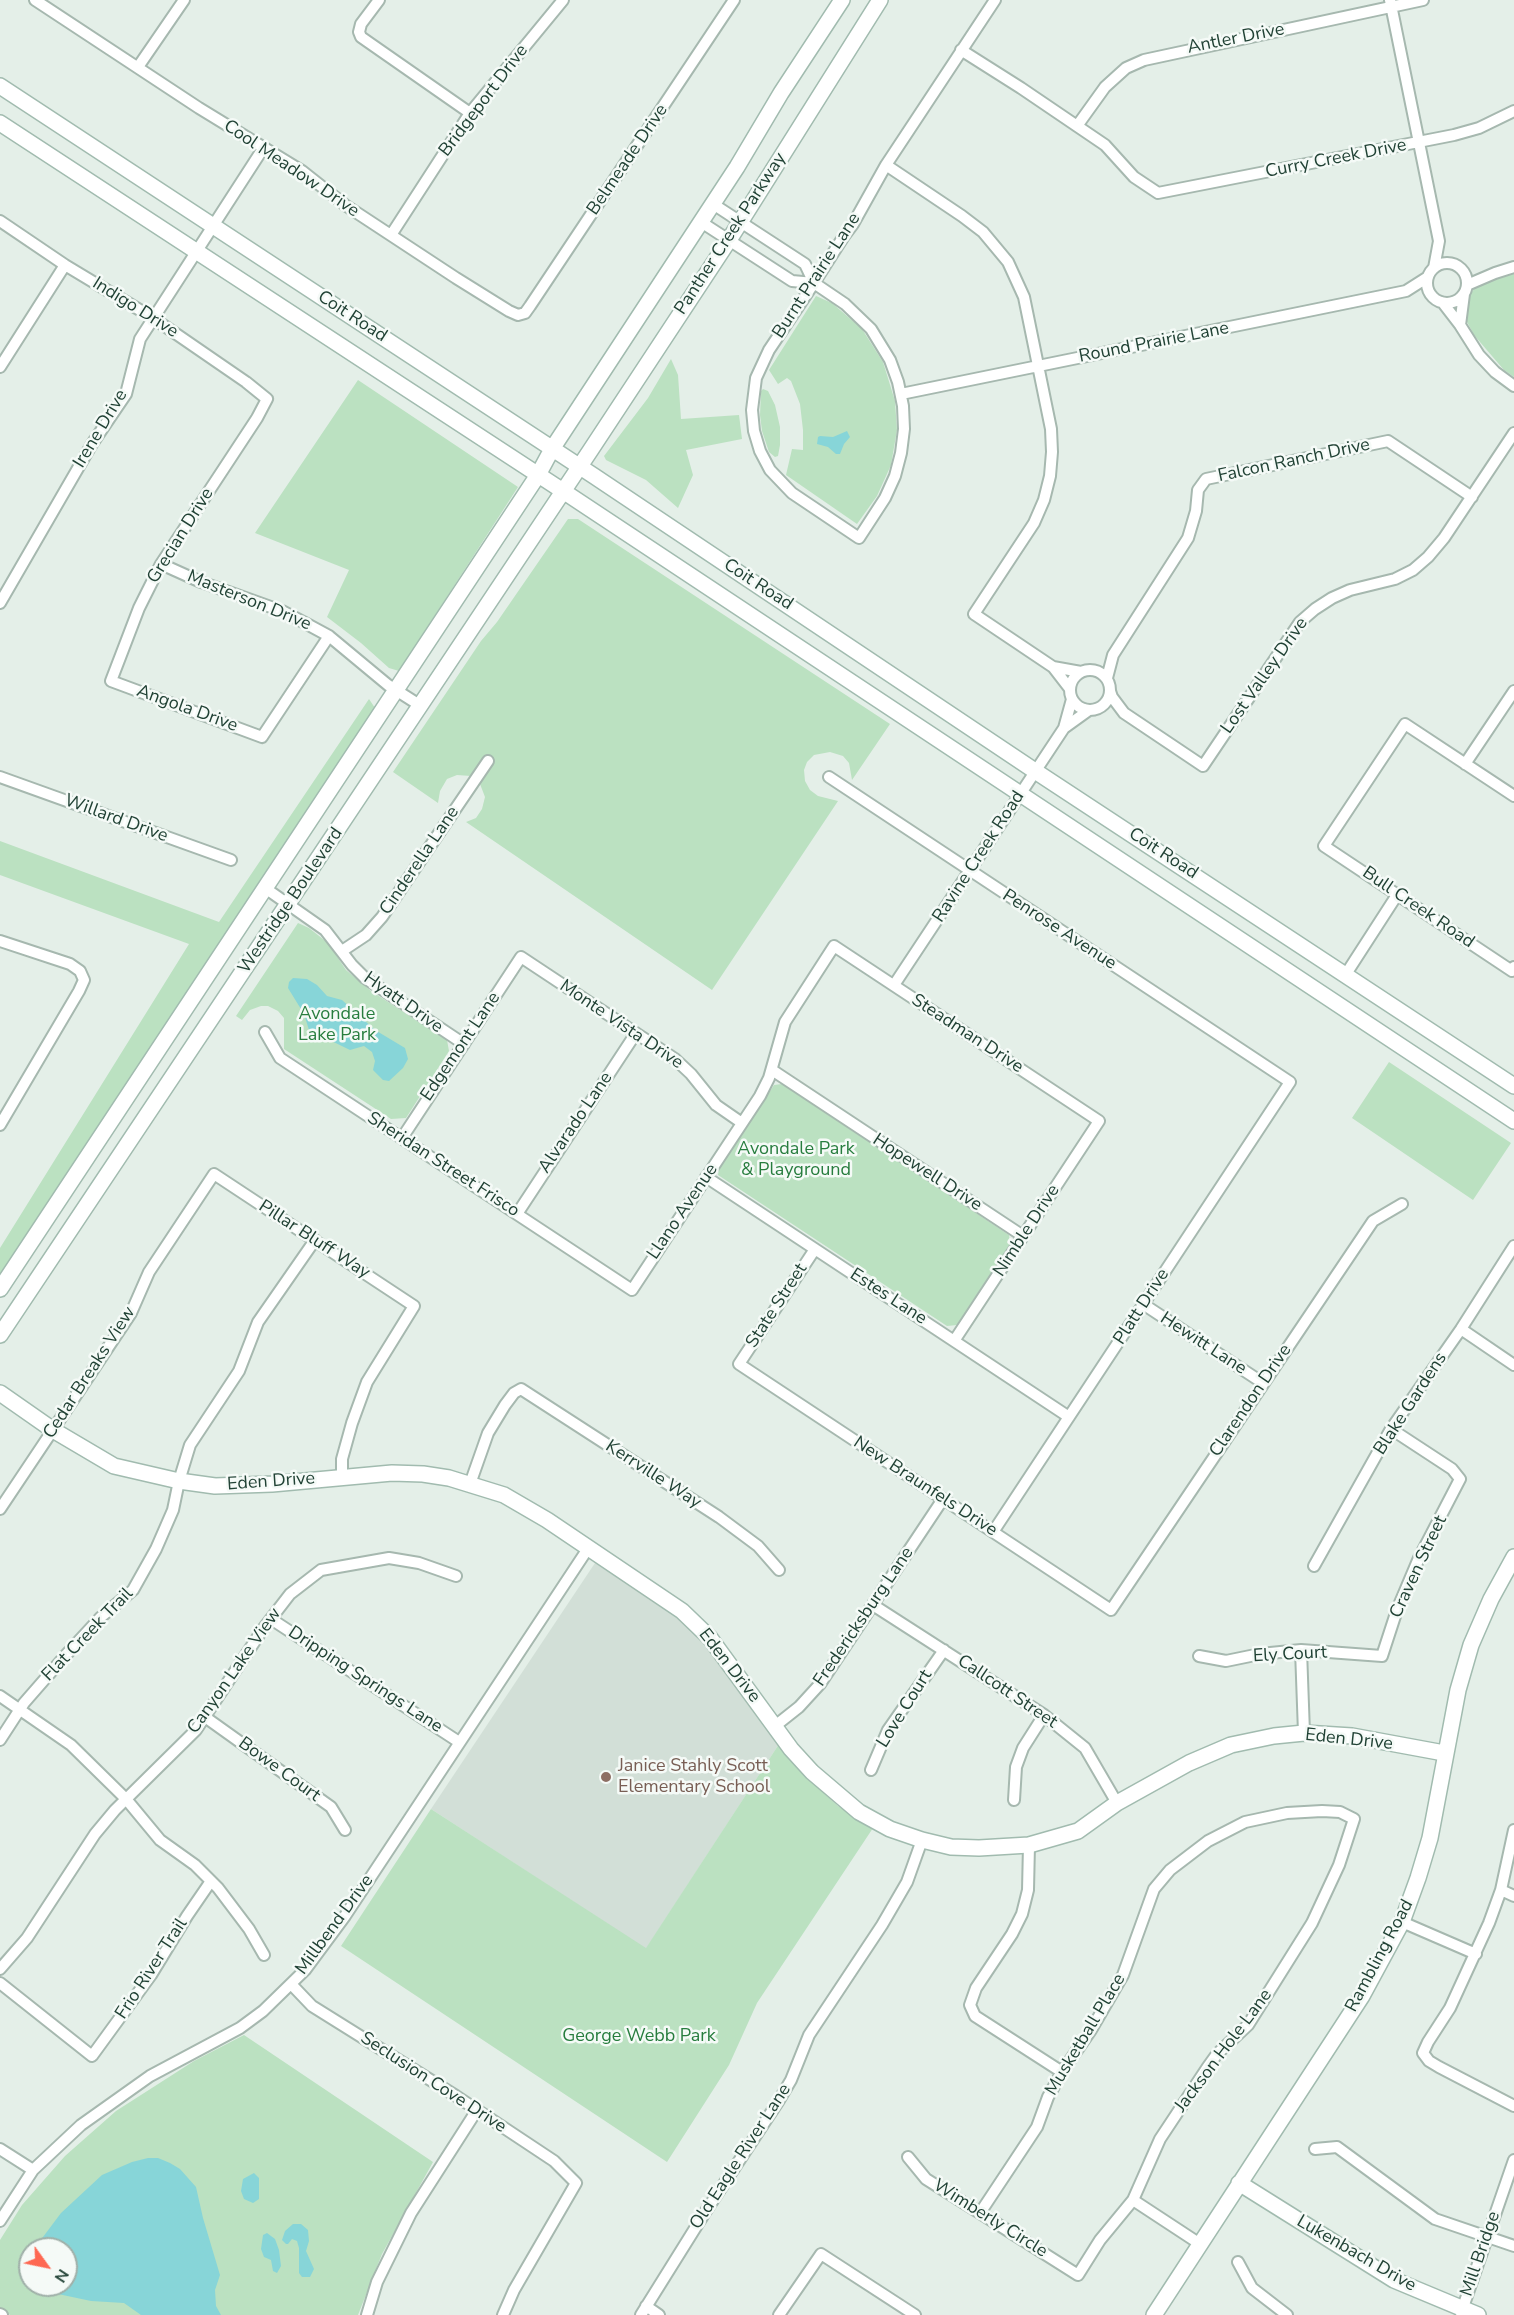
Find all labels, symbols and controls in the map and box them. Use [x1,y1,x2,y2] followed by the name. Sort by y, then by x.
[1186,19,1286,59] street label: Antler Drive
[435,41,533,161] street label: Bridgeport Drive
[583,100,673,220] street label: Belmeade Drive
[219,116,363,222] street label: Cool Meadow Drive
[1264,135,1408,183] street label: Curry Creek Drive
[671,149,791,319] street label: Panther Creek Parkway
[768,209,866,343] street label: Burnt Prairie Lane
[88,273,182,343] street label: Indigo Drive
[313,287,391,347] street label: Coit Road
[1077,318,1231,368] street label: Round Prairie Lane
[69,386,133,472] street label: Irene Drive
[1216,434,1372,488] street label: Falcon Ranch Drive
[143,484,219,588] street label: Grecian Drive
[719,555,797,615] street label: Coit Road
[184,566,314,636] street label: Masterson Drive
[1217,614,1313,738] street label: Lost Valley Drive
[133,681,241,737] street label: Angola Drive
[928,787,1030,927] street label: Ravine Creek Road
[61,790,171,848] street label: Willard Drive
[376,803,464,919] street label: Cinderella Lane
[234,824,348,978] street label: Westridge Boulevard
[1124,824,1202,884] street label: Coit Road
[1358,863,1478,953] street label: Bull Creek Road
[998,885,1120,975] street label: Penrose Avenue
[359,968,447,1038] street label: Hyatt Drive
[555,976,687,1074] street label: Monte Vista Drive
[417,988,505,1106] street label: Edgemont Lane
[907,990,1027,1078] street label: Steadman Drive
[298,1004,376,1046] park label: Avondale Lake Park
[534,1068,618,1178] street label: Alvarado Lane
[363,1108,523,1222] street label: Sheridan Street Frisco
[868,1130,986,1216] street label: Hopewell Drive
[737,1139,855,1182] park label: Avondale Park & Playground
[643,1160,723,1264] street label: Llano Avenue
[989,1181,1065,1281] street label: Nimble Drive
[254,1196,374,1284] street label: Pillar Bluff Way
[742,1260,812,1352] street label: State Street
[846,1264,930,1330] street label: Estes Lane
[1110,1265,1174,1349] street label: Platt Drive
[39,1303,141,1443] street label: Cedar Breaks View
[1156,1308,1250,1380] street label: Hewitt Lane
[1205,1341,1297,1461] street label: Clarendon Drive
[1370,1349,1452,1459] street label: Blake Gardens
[849,1432,1001,1542] street label: New Braunfels Drive
[601,1436,705,1514] street label: Kerrville Way
[226,1468,316,1496] street label: Eden Drive
[1386,1512,1452,1622] street label: Craven Street
[809,1543,919,1691] street label: Fredericksburg Lane
[38,1584,138,1686] street label: Flat Creek Trail
[183,1604,287,1738] street label: Canyon Lake View
[284,1622,446,1738] street label: Dripping Springs Lane
[693,1625,765,1707] street label: Eden Drive
[1252,1642,1328,1668] street label: Ely Court
[953,1651,1061,1733] street label: Callcott Street
[873,1666,937,1752] street label: Love Court
[1304,1725,1394,1755] street label: Eden Drive
[234,1733,324,1807] street label: Bowe Court
[618,1756,770,1798] place label: Janice Stahly Scott Elementary School
[599,1770,613,1784] marker: Janice Stahly Scott Elementary School
[291,1871,379,1979] street label: Millbend Drive
[1341,1896,1419,2016] street label: Rambling Road
[111,1915,193,2023] street label: Frio River Trail
[1041,1970,1131,2100] street label: Musketball Place
[1171,1985,1277,2117] street label: Jackson Hole Lane
[562,2026,716,2048] park label: George Webb Park
[356,2028,510,2138] street label: Seclusion Cove Drive
[686,2080,796,2234] street label: Old Eagle River Lane
[929,2175,1051,2263] street label: Wimberly Circle
[1456,2209,1506,2299] street label: Mill Bridge
[1293,2211,1419,2297] street label: Lukenbach Drive
[18,2237,78,2297] north arrow
[49,2265,74,2287] text: N

